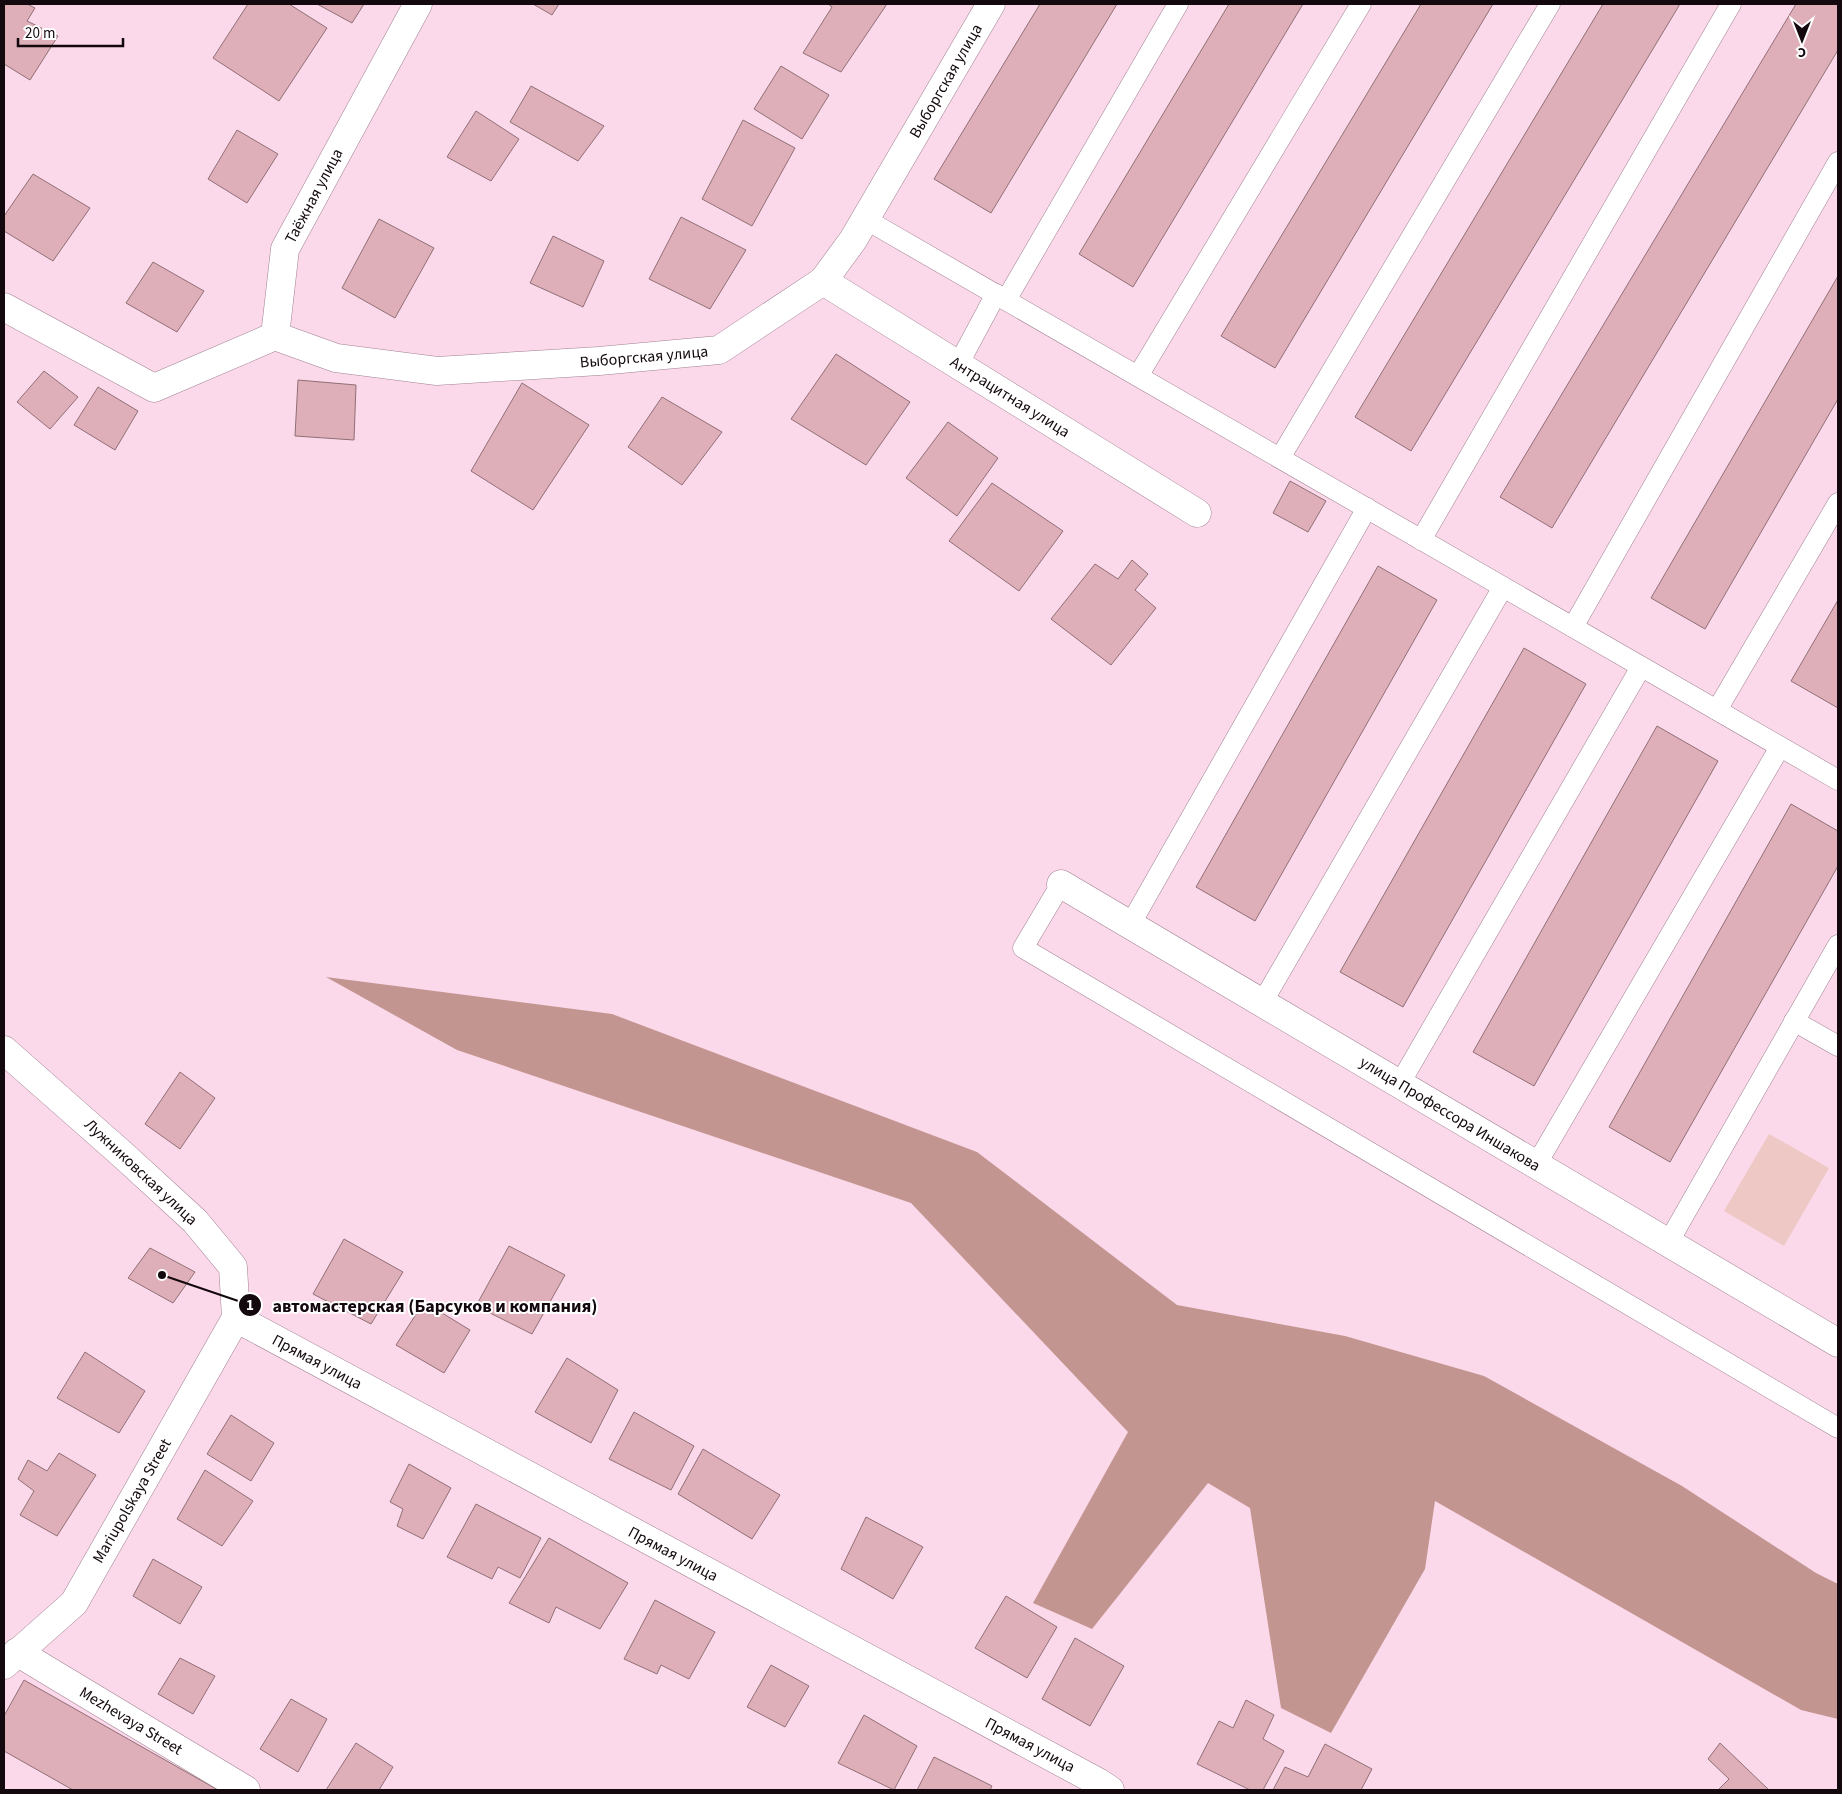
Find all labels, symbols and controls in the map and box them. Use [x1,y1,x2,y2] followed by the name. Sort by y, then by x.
[18,15,122,47] scale bar
[1777,15,1827,65] north arrow
[904,20,988,142] street label: Выборгская улица
[25,23,55,44] text: 20 m
[1798,42,1806,62] text: С
[280,145,348,247] street label: Таёжная улица
[579,340,709,374] street label: Выборгская улица
[946,351,1074,443] street label: Антрацитная улица
[1355,1051,1545,1177] street label: улица Профессора Иншакова
[80,1114,202,1230] street label: Лужниковская улица
[238,1289,608,1322] callout: автомастерская (Барсуков и компания)
[273,1294,597,1319] text: автомастерская (Барсуков и компания)
[246,1295,254,1316] text: 1
[268,1329,366,1395] street label: Прямая улица
[87,1434,177,1567] street label: Mariupolskaya Street
[624,1521,722,1587] street label: Прямая улица
[75,1681,187,1761] street label: Mezhevaya Street
[981,1712,1079,1778] street label: Прямая улица

